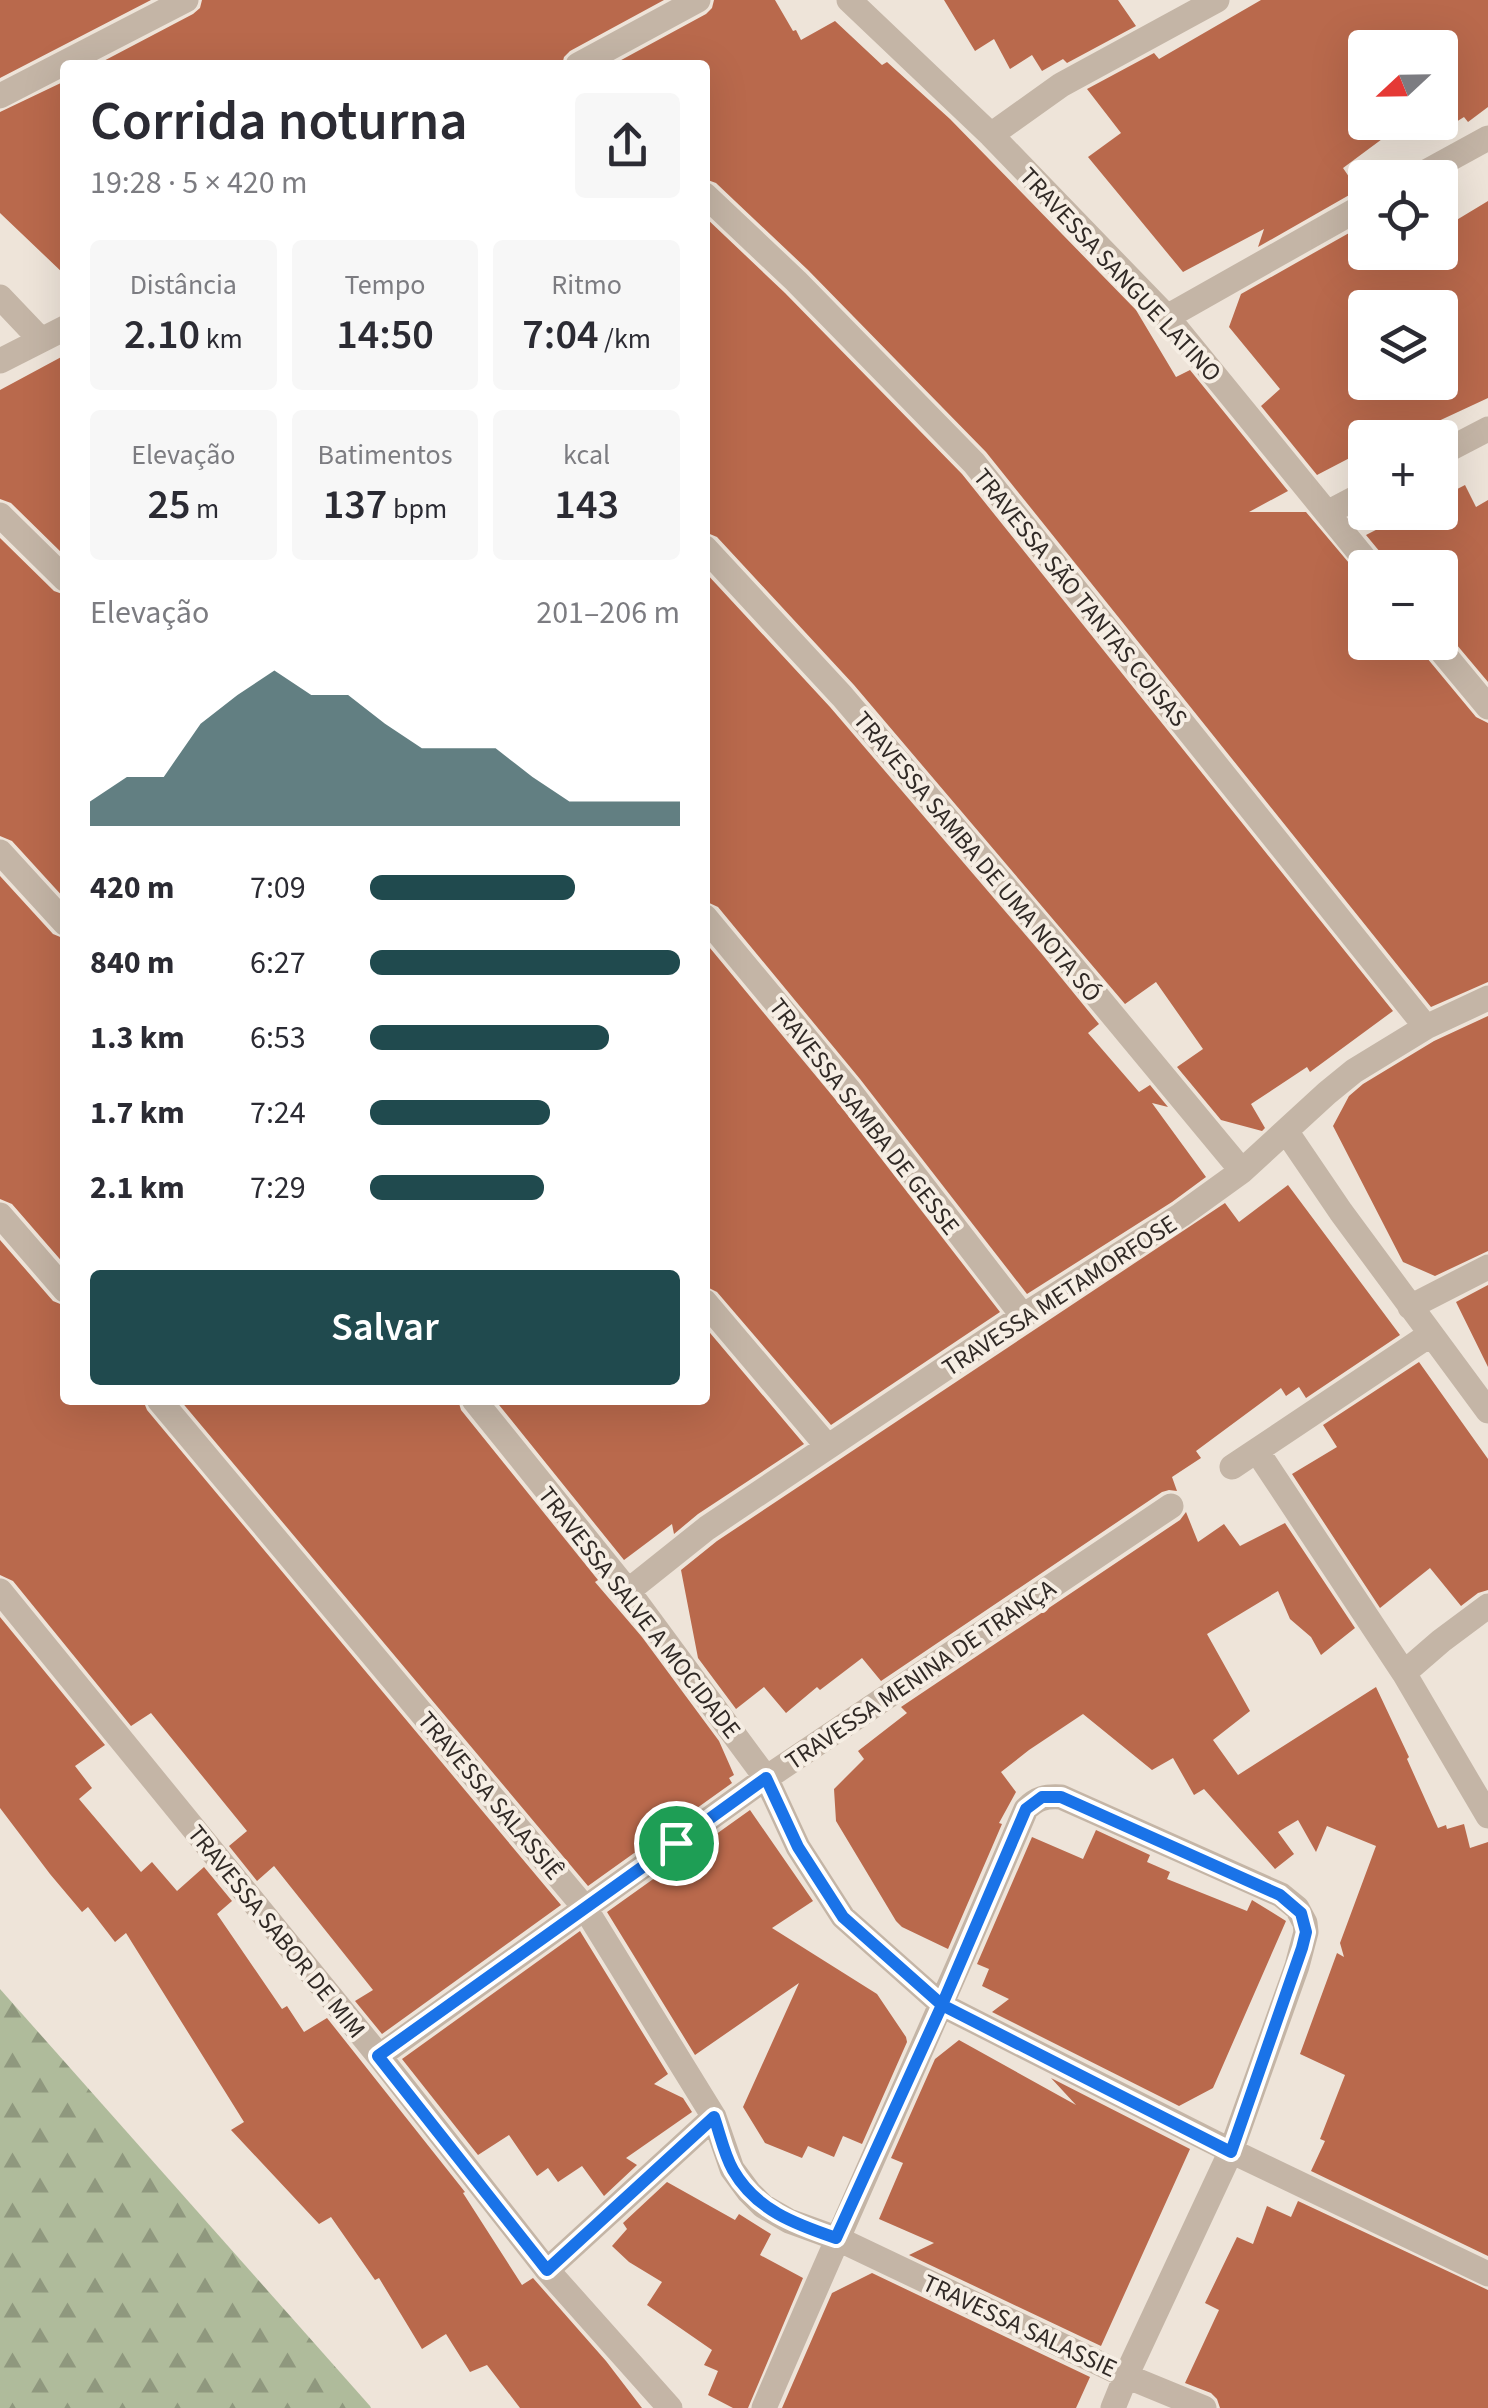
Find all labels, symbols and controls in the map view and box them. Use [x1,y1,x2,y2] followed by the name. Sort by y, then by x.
[1348,30,1458,140] north arrow
[1348,30,1458,660] map controls
[90,83,468,161] text: Corrida noturna
[575,93,680,198] button: share
[1011,159,1230,390] street label: TRAVESSA SANGUE LATINO
[90,160,308,206] text: 19:28 · 5 × 420 m
[1348,160,1458,270] button: locate
[130,265,237,305] text: Distância
[345,265,425,305] text: Tempo
[551,265,622,305] text: Ritmo
[1348,290,1458,400] button: layers
[124,305,200,365] text: 2.10
[336,305,434,365] text: 14:50
[522,305,599,365] text: 7:04
[200,319,243,359] text: km
[599,319,651,359] text: /km
[1348,420,1458,530] button: +
[131,435,236,475] text: Elevação
[318,435,452,475] text: Batimentos
[563,435,610,475] text: kcal
[964,461,1196,735] street label: TRAVESSA SÃO TANTAS COISAS
[147,475,190,535] text: 25
[323,475,387,535] text: 137
[554,475,619,535] text: 143
[190,489,219,529] text: m
[387,489,447,529] text: bpm
[1348,550,1458,660] button: −
[90,590,209,636] text: Elevação
[536,590,680,636] text: 201–206 m
[845,703,1110,1010] street label: TRAVESSA SAMBA DE UMA NOTA SÓ
[90,865,175,911] text: 420 m
[250,865,306,911] text: 7:09
[90,940,175,986] text: 840 m
[250,940,306,986] text: 6:27
[760,991,968,1243] street label: TRAVESSA SAMBA DE GESSE
[90,1015,185,1061] text: 1.3 km
[250,1015,306,1061] text: 6:53
[90,1090,185,1136] text: 1.7 km
[250,1090,306,1136] text: 7:24
[90,1165,185,1211] text: 2.1 km
[250,1165,306,1211] text: 7:29
[935,1206,1184,1385] street label: TRAVESSA METAMORFOSE
[90,1270,680,1385] button: Salvar
[529,1479,749,1746] street label: TRAVESSA SALVE A MOCIDADE
[778,1570,1063,1779] street label: TRAVESSA MENINA DE TRANÇA
[409,1703,572,1888] street label: TRAVESSA SALASSIÊ
[634,1801,719,1886] pin
[649,1816,704,1871] icon: arrive
[179,1817,374,2046] street label: TRAVESSA SABOR DE MIM
[917,2265,1123,2387] street label: TRAVESSA SALASSIE

